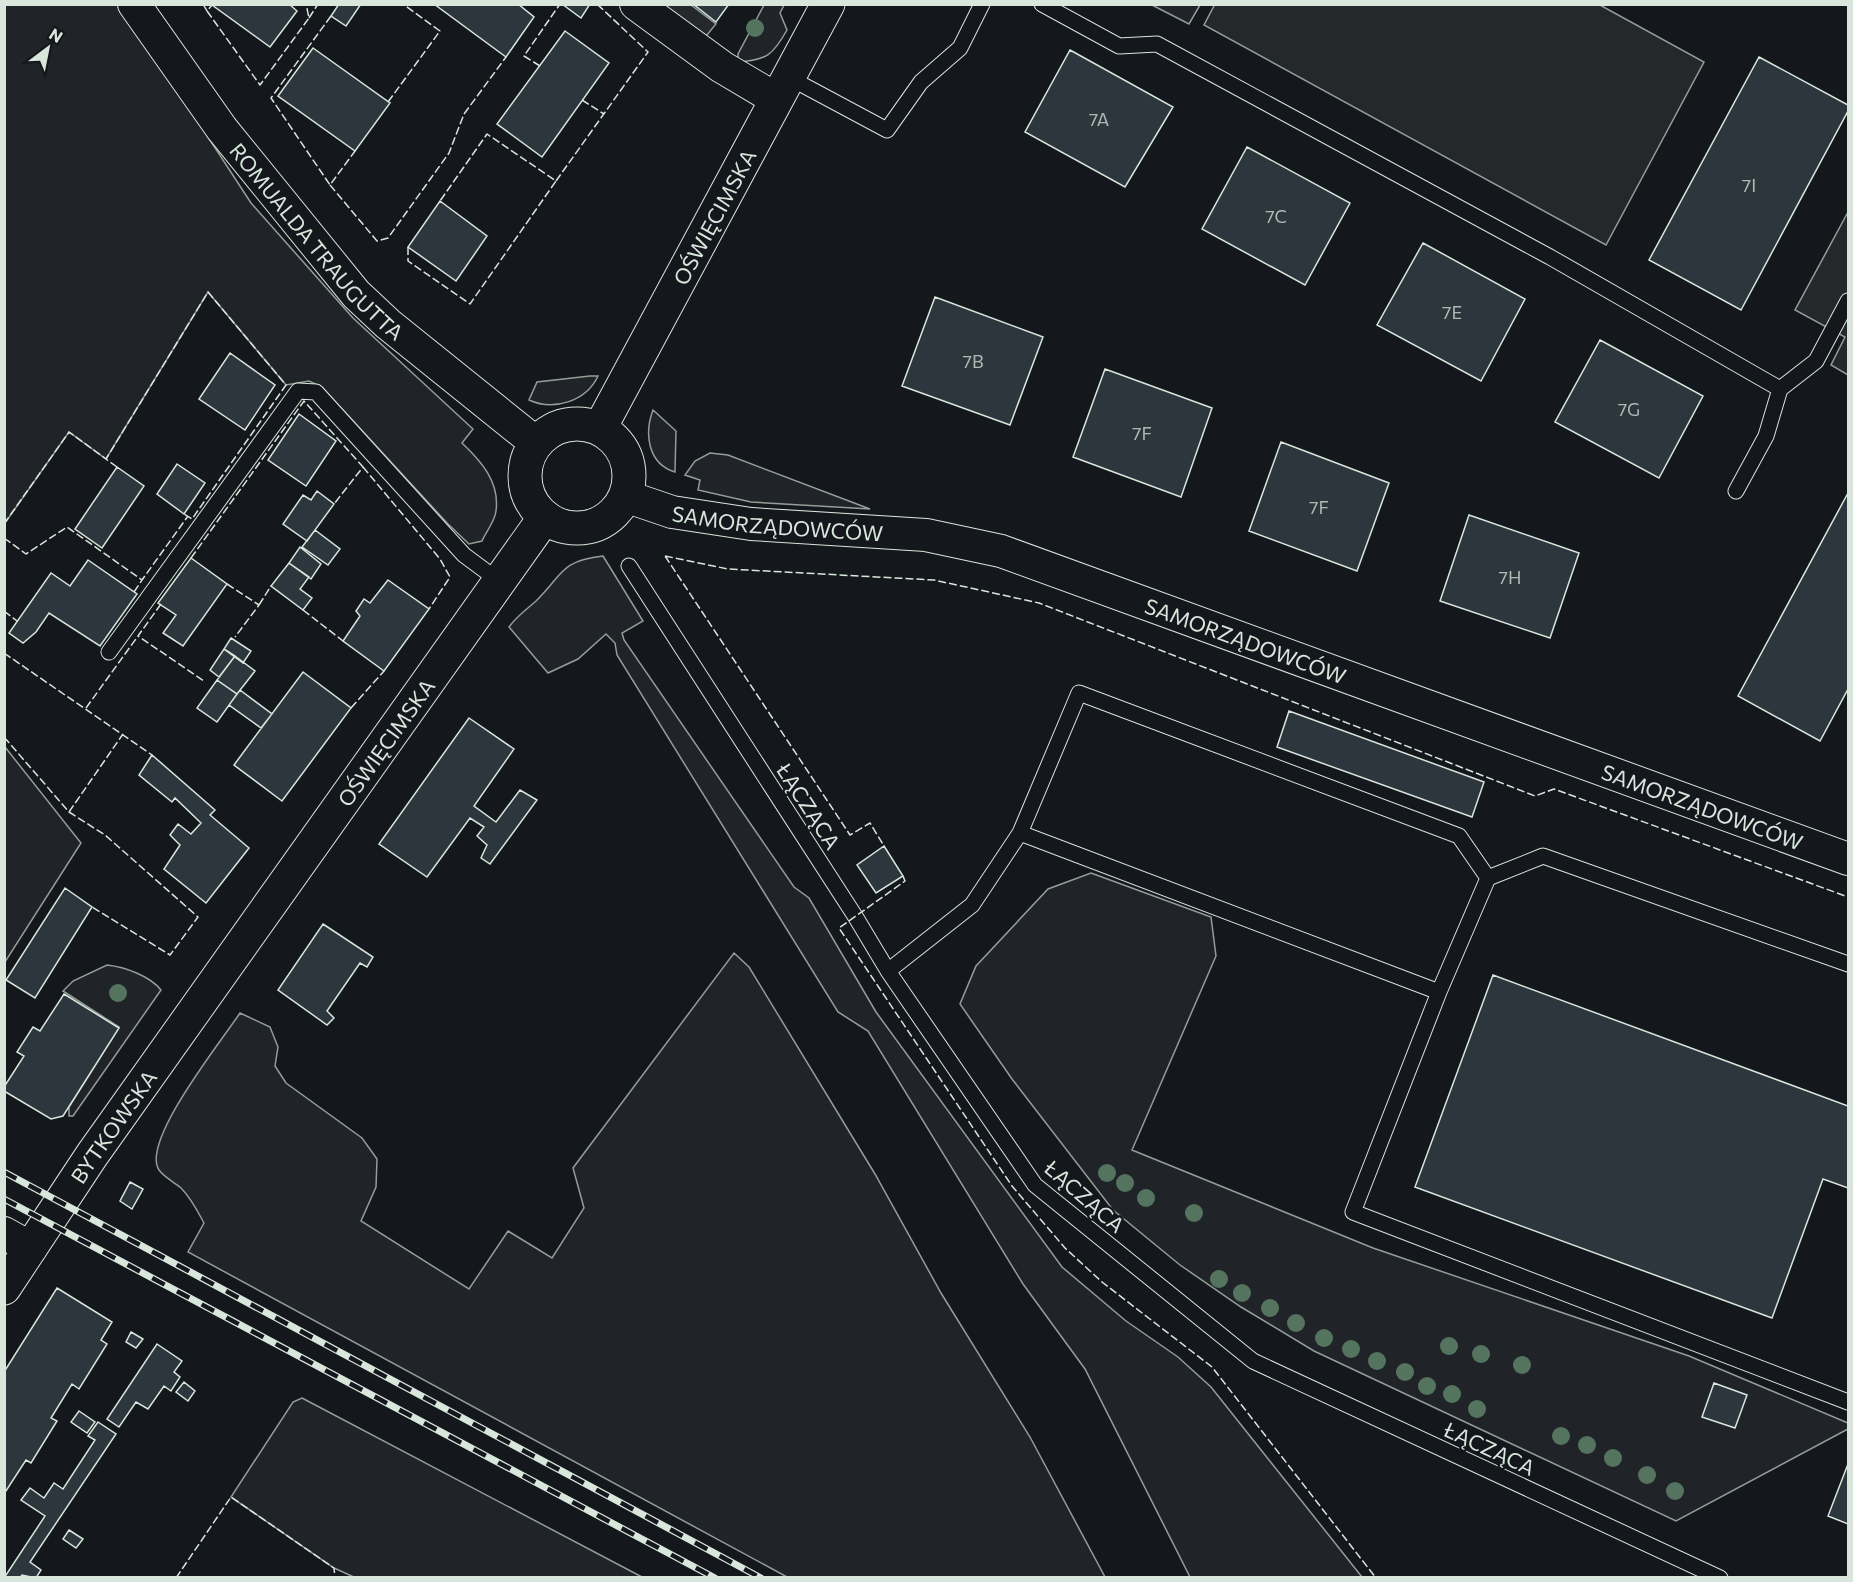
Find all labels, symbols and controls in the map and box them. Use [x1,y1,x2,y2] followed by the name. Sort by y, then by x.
[18,18,78,78] north arrow
[46,24,66,46] text: N
[1089,108,1109,130] house number: 7A
[226,137,409,344] street label: ROMUALDA TRAUGUTTA
[667,145,760,289] street label: OŚWIĘCIMSKA
[1742,174,1756,196] house number: 7I
[1265,205,1287,227] house number: 7C
[1442,301,1462,323] house number: 7E
[962,350,984,372] house number: 7B
[1618,398,1640,420] house number: 7G
[1132,422,1152,444] house number: 7F
[1309,496,1329,518] house number: 7F
[670,500,884,545] street label: SAMORZĄDOWCÓW
[1499,566,1522,588] house number: 7H
[1142,592,1350,688] street label: SAMORZĄDOWCÓW
[332,674,439,810] street label: OŚWIĘCIMSKA
[771,758,846,854] street label: ŁĄCZĄCA
[1599,758,1806,854] street label: SAMORZĄDOWCÓW
[65,1065,161,1187] street label: BYTKOWSKA
[1039,1154,1130,1237] street label: ŁĄCZĄCA
[1440,1416,1539,1480] street label: ŁĄCZĄCA

